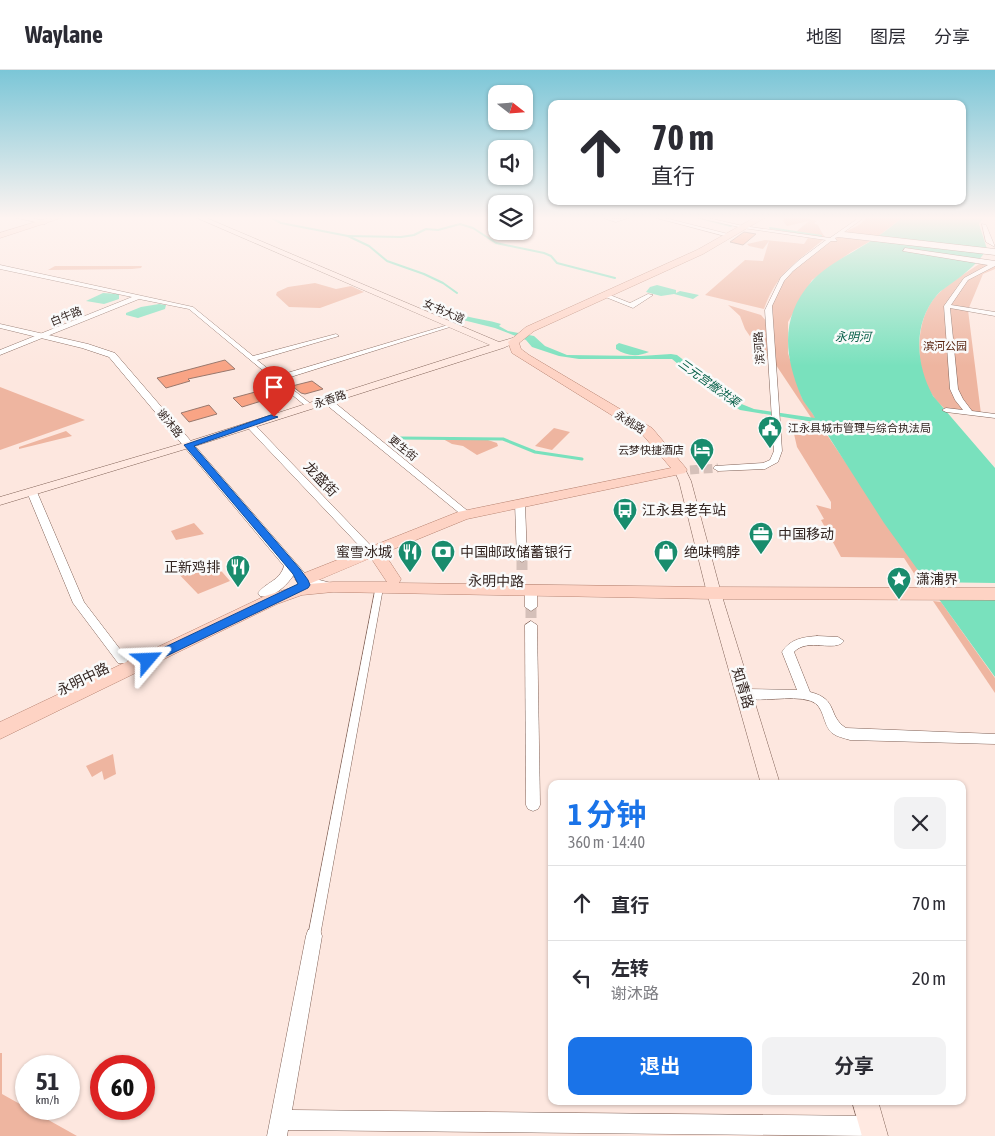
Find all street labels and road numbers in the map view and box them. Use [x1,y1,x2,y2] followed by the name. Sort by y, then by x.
[421,297,467,325] street label: 女书大道
[48,304,84,328] street label: 白牛路
[752,331,766,365] street label: 滨河路
[312,388,348,410] street label: 永香路
[155,406,185,440] street label: 谢沐路
[613,408,647,436] street label: 永桃路
[386,433,420,463] street label: 更生街
[301,458,341,500] street label: 龙盛街
[468,573,524,589] street label: 永明中路
[54,660,112,698] street label: 永明中路
[729,666,757,710] street label: 知青路

